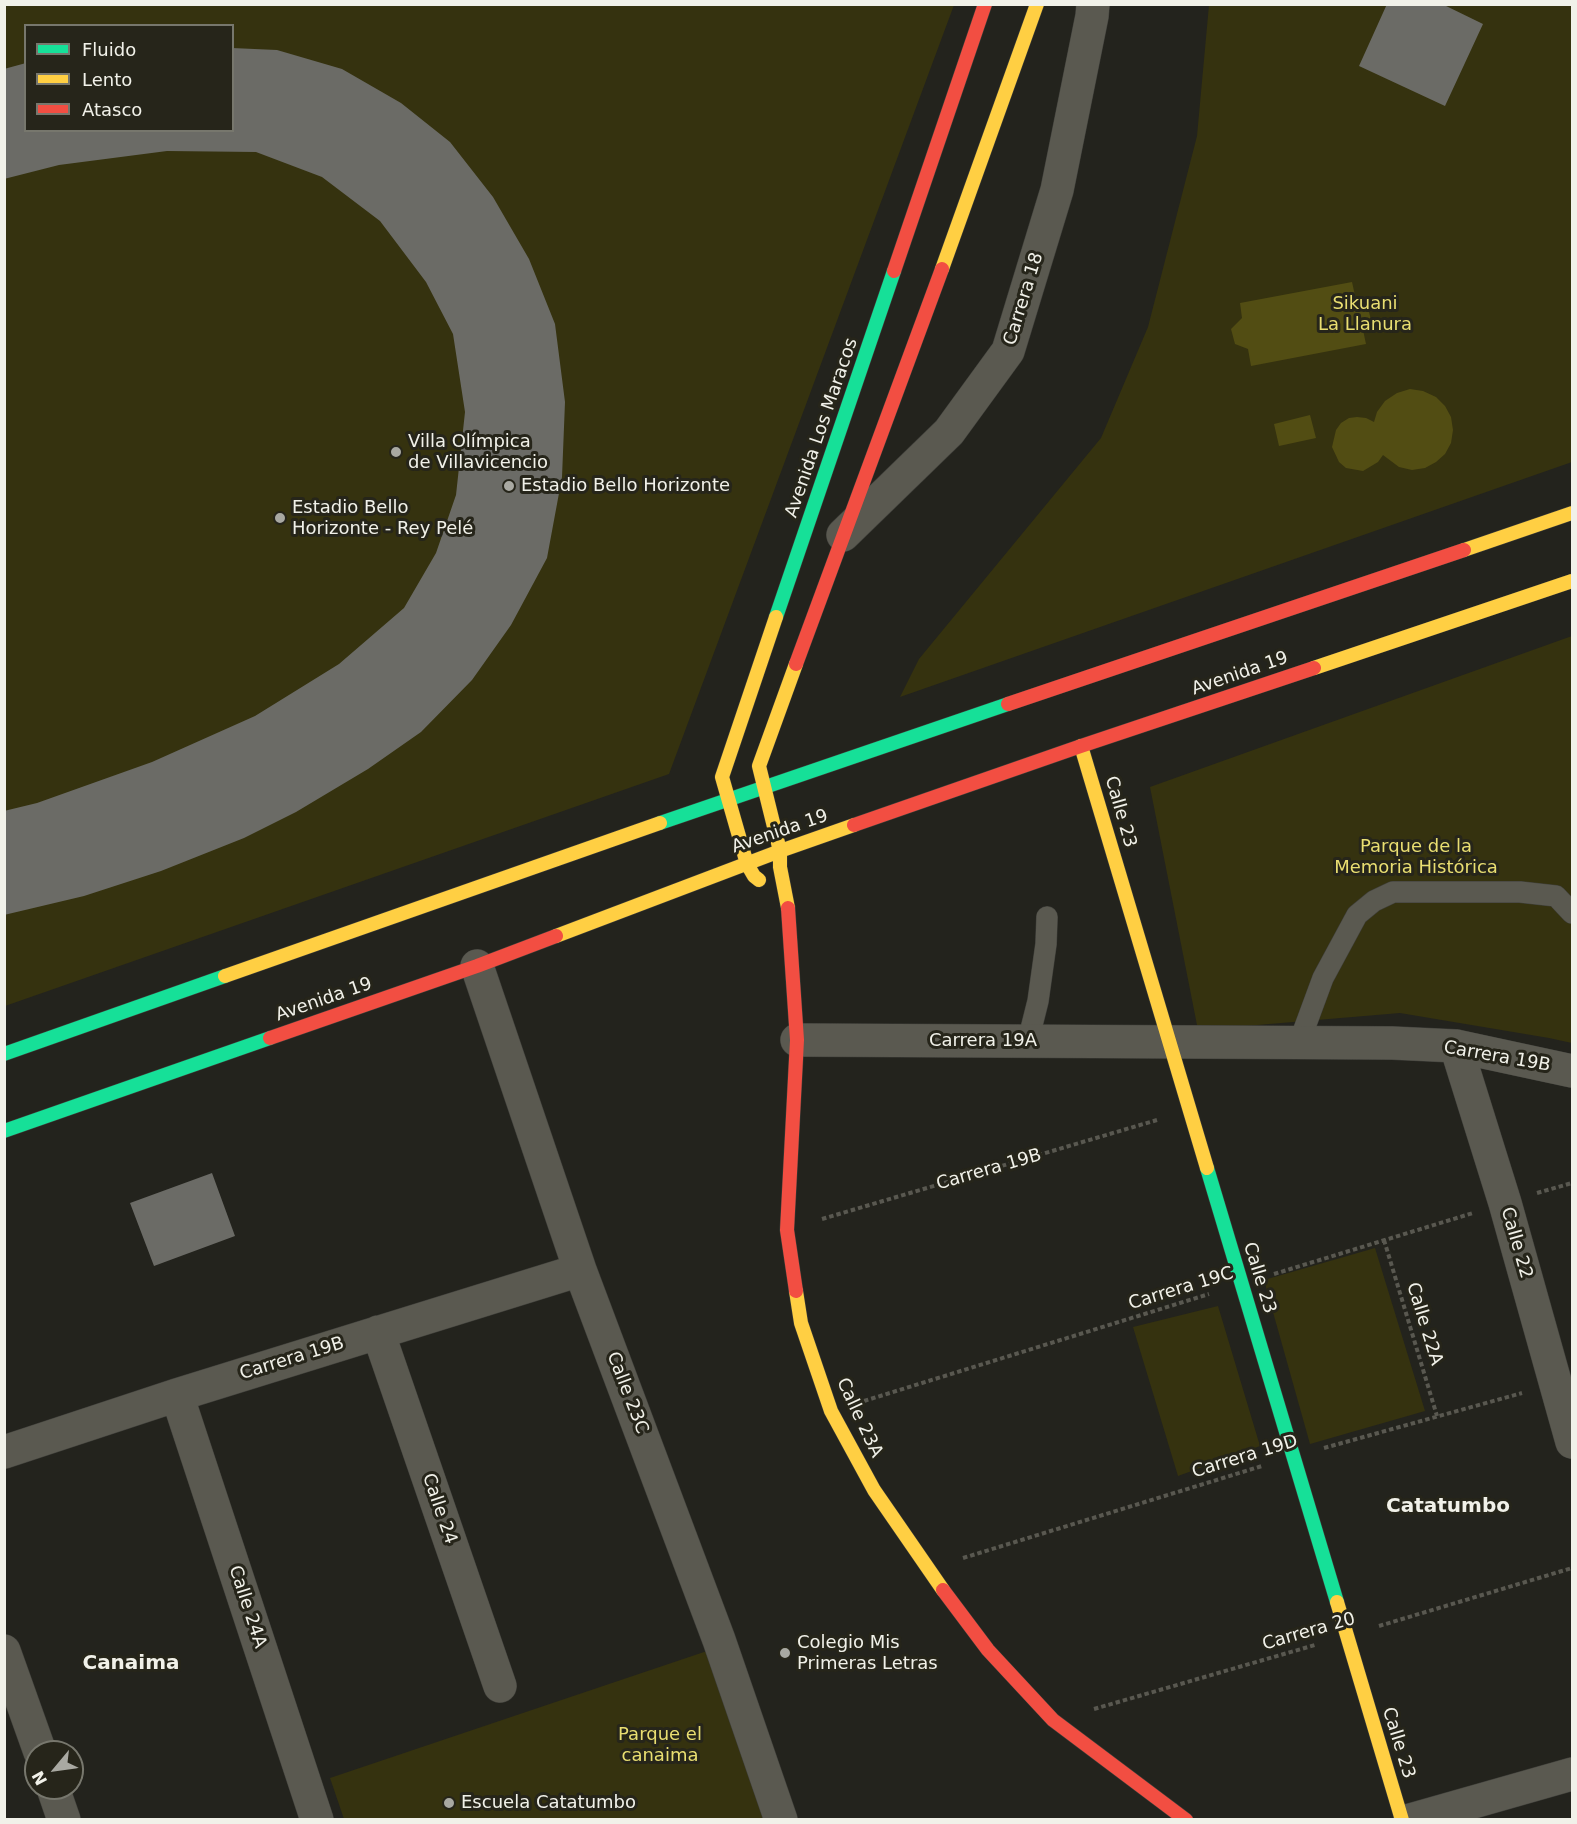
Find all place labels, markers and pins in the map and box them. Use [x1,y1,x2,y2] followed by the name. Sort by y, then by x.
[408,431,548,474] place label: Villa Olímpica de Villavicencio
[389,445,403,459] marker: Villa Olímpica de Villavicencio
[521,475,730,497] place label: Estadio Bello Horizonte
[502,479,516,493] marker: Estadio Bello Horizonte
[292,497,473,540] place label: Estadio Bello Horizonte - Rey Pelé
[273,511,287,525] marker: Estadio Bello Horizonte - Rey Pelé
[797,1632,938,1674] place label: Colegio Mis Primeras Letras
[778,1646,792,1660] marker: Colegio Mis Primeras Letras
[461,1792,636,1814] place label: Escuela Catatumbo
[442,1796,456,1810] marker: Escuela Catatumbo

